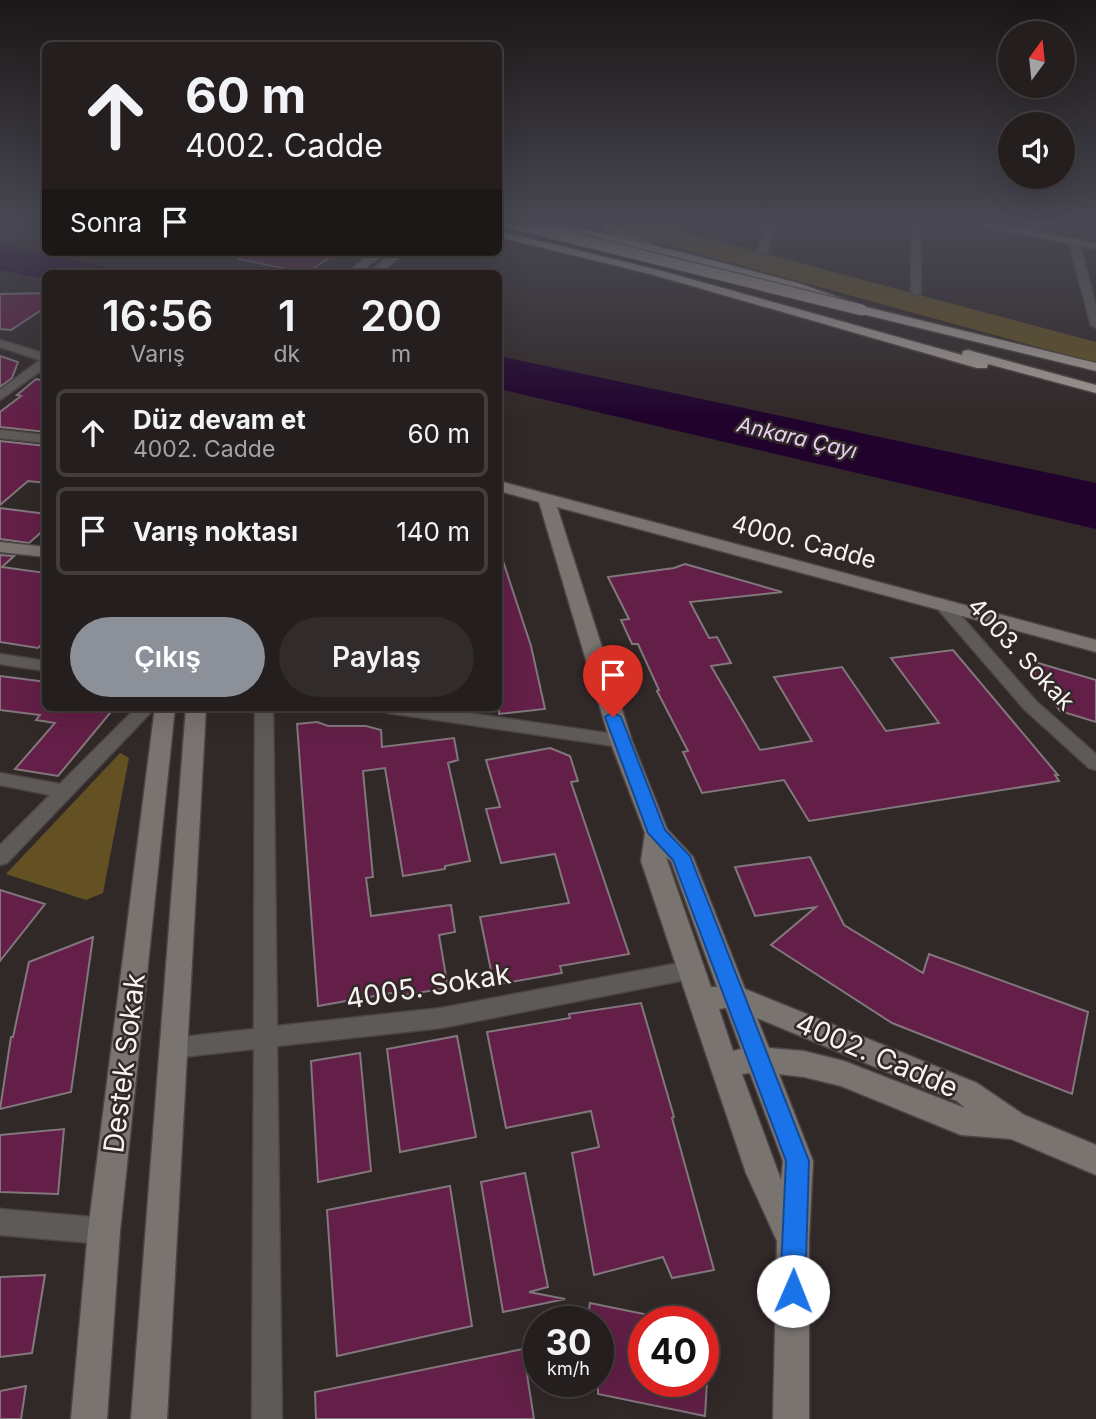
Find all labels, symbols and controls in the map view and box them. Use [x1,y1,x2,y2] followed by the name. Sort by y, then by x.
[998,21,1074,98] north arrow
[998,21,1075,189] map controls
[185,66,306,125] text: 60 m
[70,70,161,161] icon: ahead
[998,112,1075,189] button: sound
[185,126,383,165] text: 4002. Cadde
[156,203,194,241] icon: arrive
[70,207,142,238] text: Sonra
[102,290,213,341] text: 16:56
[278,290,296,341] text: 1
[360,290,442,341] text: 200
[131,340,185,368] text: Varış
[273,340,300,368] text: dk
[391,340,411,368] text: m
[133,404,306,435] text: Düz devam et
[734,411,859,463] water label: Ankara Çayı
[74,414,112,452] icon: ahead
[407,418,470,449] text: 60 m
[133,435,275,463] text: 4002. Cadde
[729,508,880,575] street label: 4000. Cadde
[74,512,112,550] icon: arrive
[133,516,298,547] text: Varış noktası
[396,516,470,547] text: 140 m
[962,591,1081,716] street label: 4003. Sokak
[70,617,265,697] button: Çıkış
[279,617,474,697] button: Paylaş
[583,645,643,717] pin
[594,656,632,694] icon: arrive
[343,956,513,1016] street label: 4005. Sokak
[96,971,152,1155] street label: Destek Sokak
[791,1006,963,1104] street label: 4002. Cadde
[756,1254,830,1328] position arrow
[628,1306,719,1397] speed limit sign: 40
[545,1321,592,1363] text: 30
[547,1358,590,1379] text: km/h

